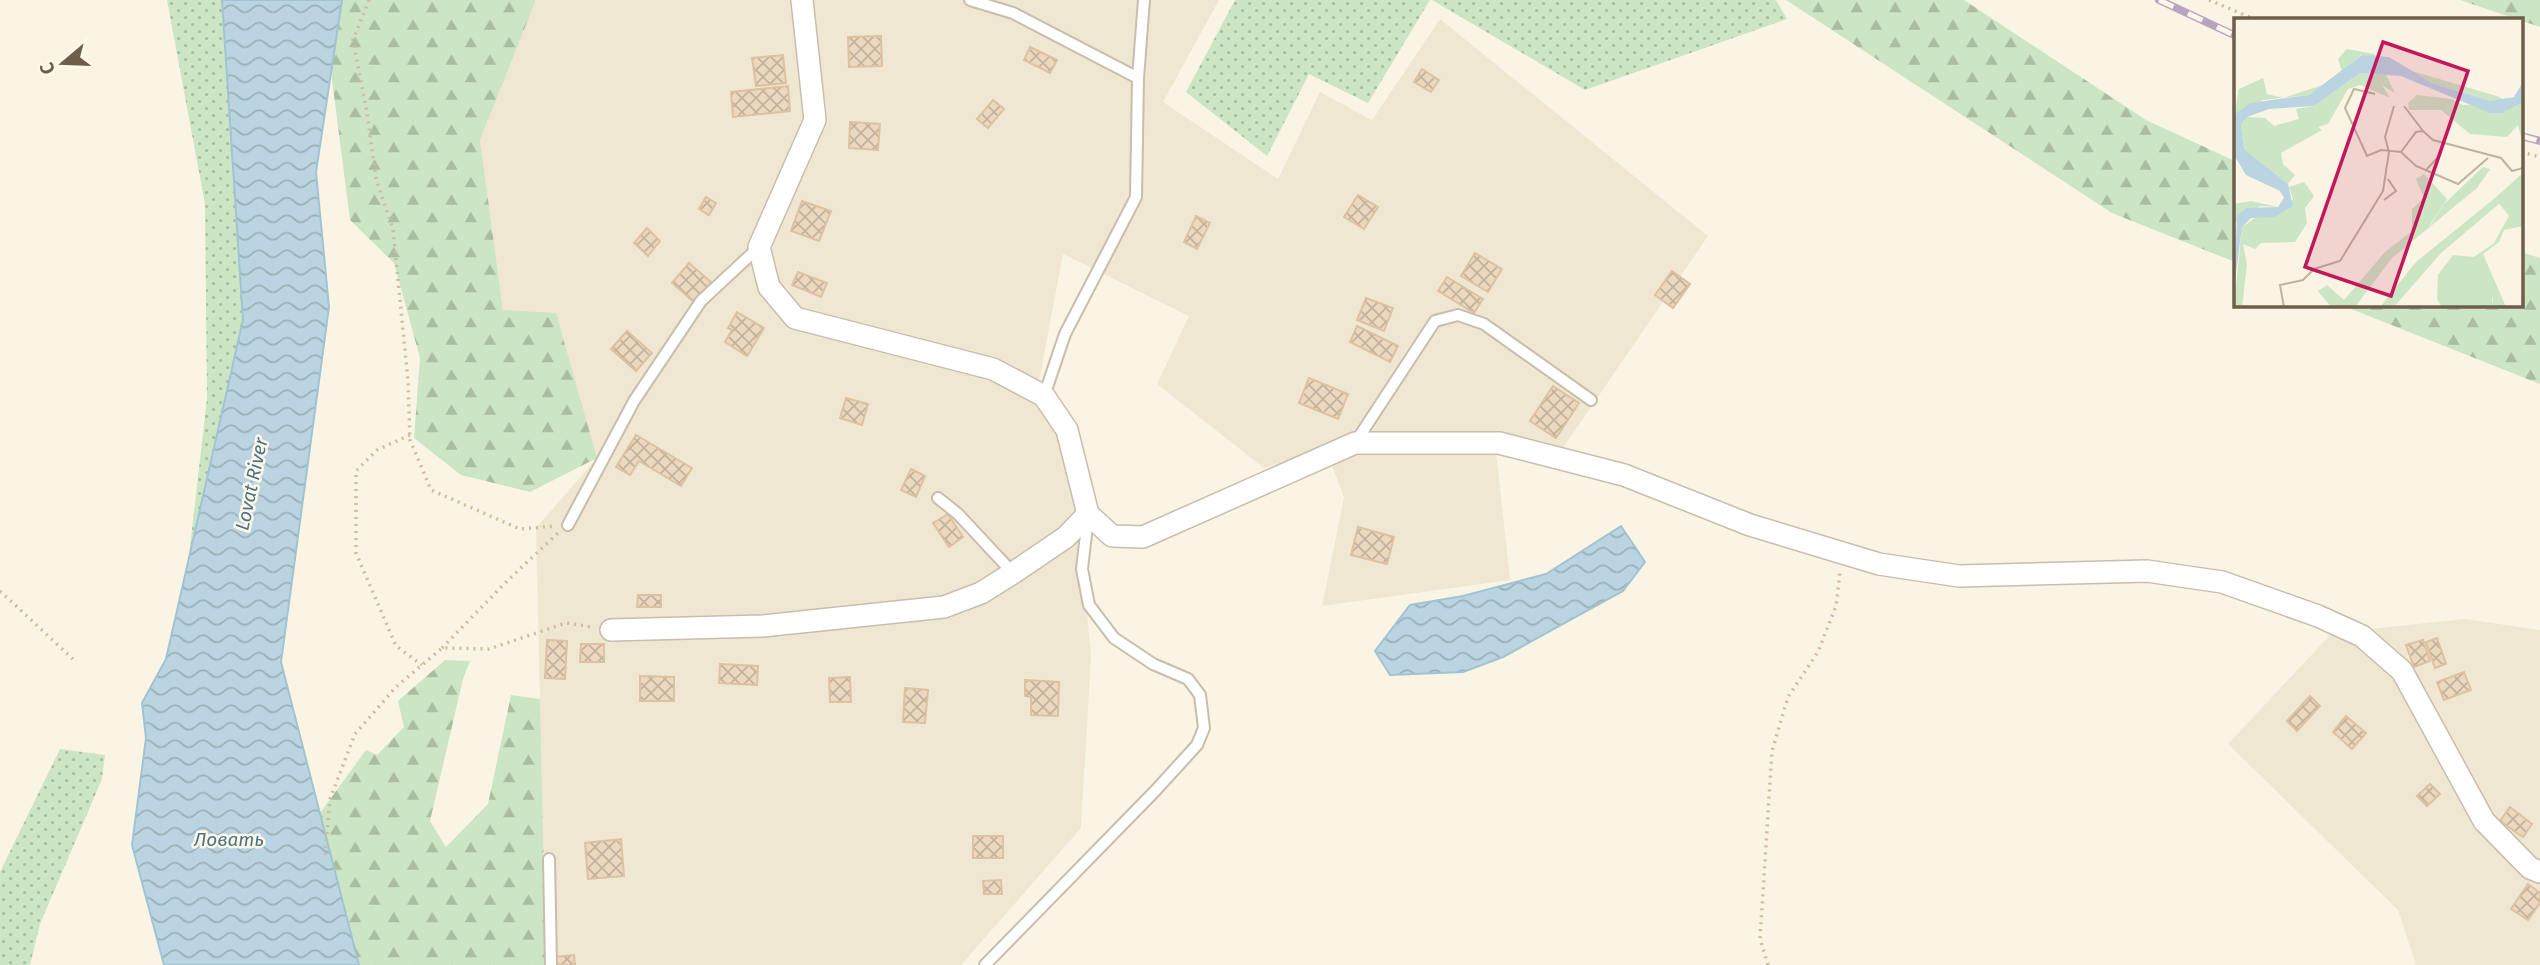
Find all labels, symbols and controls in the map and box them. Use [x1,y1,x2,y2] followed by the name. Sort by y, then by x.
[2234,18,2522,306] inset map
[28,28,98,98] north arrow
[35,59,60,77] text: С
[230,435,273,533] water label: Lovat River
[193,828,264,851] water label: Ловать

